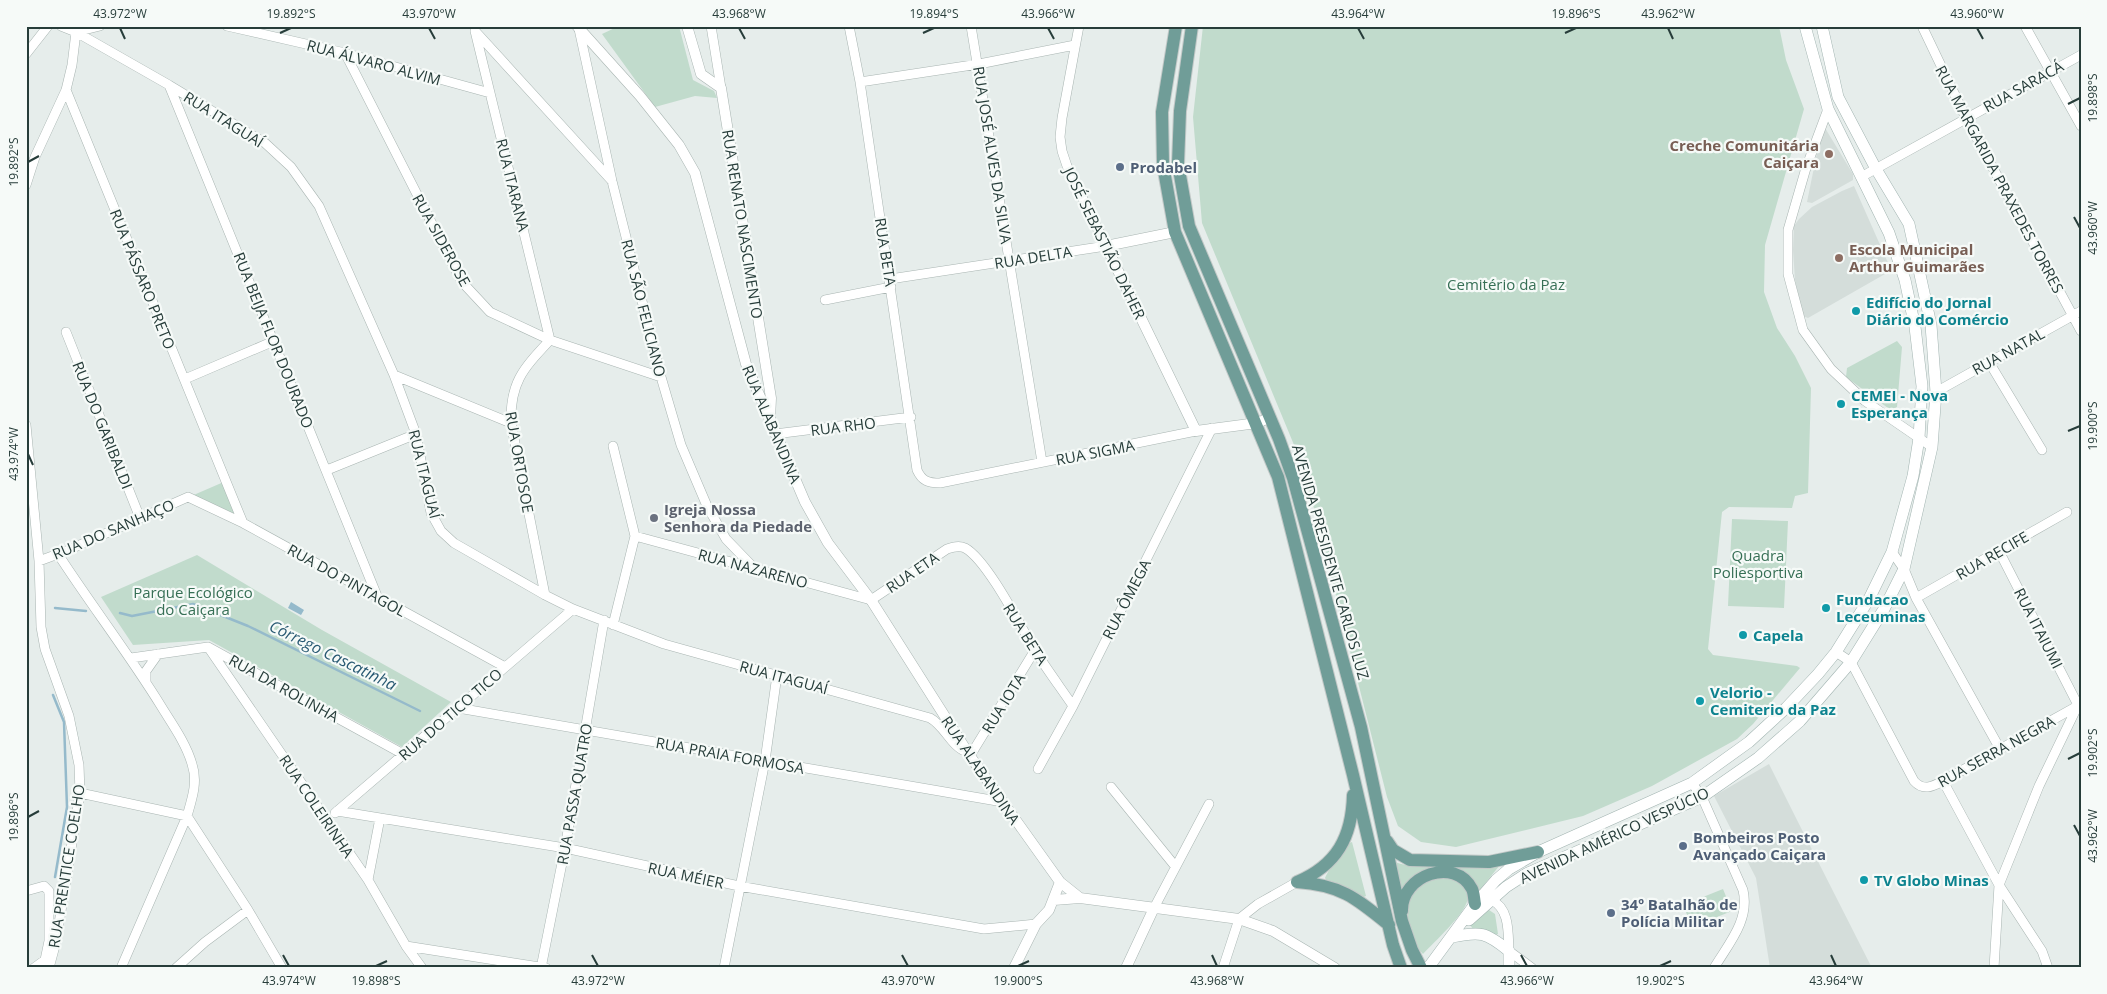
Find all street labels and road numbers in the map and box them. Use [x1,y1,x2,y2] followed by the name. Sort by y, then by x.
[305,34,443,90] street label: RUA ÁLVARO ALVIM
[1979,55,2067,116] street label: RUA SARACÁ
[1931,62,2069,296] street label: RUA MARGARIDA PRAXEDES TORRES
[969,65,1017,246] street label: RUA JOSÉ ALVES DA SILVA
[180,86,269,152] street label: RUA ITAGUAÍ
[718,128,768,320] street label: RUA RENATO NASCIMENTO
[492,136,534,234] street label: RUA ITARANA
[1059,162,1151,323] street label: JOSÉ SEBASTIÃO DAHER
[408,190,476,290] street label: RUA SIDEROSE
[106,206,180,352] street label: RUA PÁSSARO PRETO
[871,216,901,288] street label: RUA BETA
[617,237,671,379] street label: RUA SÃO FELICIANO
[993,241,1074,273] street label: RUA DELTA
[229,249,319,431] street label: RUA BEIJA FLOR DOURADO
[1968,323,2048,379] street label: RUA NATAL
[68,358,138,492] street label: RUA DO GARIBALDI
[738,362,806,487] street label: RUA ALABANDINA
[501,410,539,514] street label: RUA ORTOSOE
[809,412,877,440] street label: RUA RHO
[404,427,446,521] street label: RUA ITAGUAÍ
[1054,434,1137,469] street label: RUA SIGMA
[1288,442,1374,682] street label: AVENIDA PRESIDENTE CARLOS LUZ
[49,494,177,564] street label: RUA DO SANHAÇO
[1952,526,2032,584] street label: RUA RECIFE
[284,539,410,621] street label: RUA DO PINTAGOL
[696,544,810,592] street label: RUA NAZARENO
[882,547,943,597] street label: RUA ETA
[1097,555,1155,643] street label: RUA ÔMEGA
[2010,584,2068,672] street label: RUA ITAIUMI
[999,599,1053,669] street label: RUA BETA
[226,650,343,727] street label: RUA DA ROLINHA
[737,656,831,699] street label: RUA ITAGUAÍ
[394,663,506,765] street label: RUA DO TICO TICO
[977,669,1030,737] street label: RUA IOTA
[1934,710,2059,792] street label: RUA SERRA NEGRA
[937,712,1025,829] street label: RUA ALABANDINA
[552,722,596,866] street label: RUA PASSA QUATRO
[654,732,806,778] street label: RUA PRAIA FORMOSA
[275,751,359,862] street label: RUA COLEIRINHA
[1516,782,1712,888] street label: AVENIDA AMÉRICO VESPÚCIO
[43,783,89,949] street label: RUA PRENTICE COELHO
[646,857,727,893] street label: RUA MÉIER

